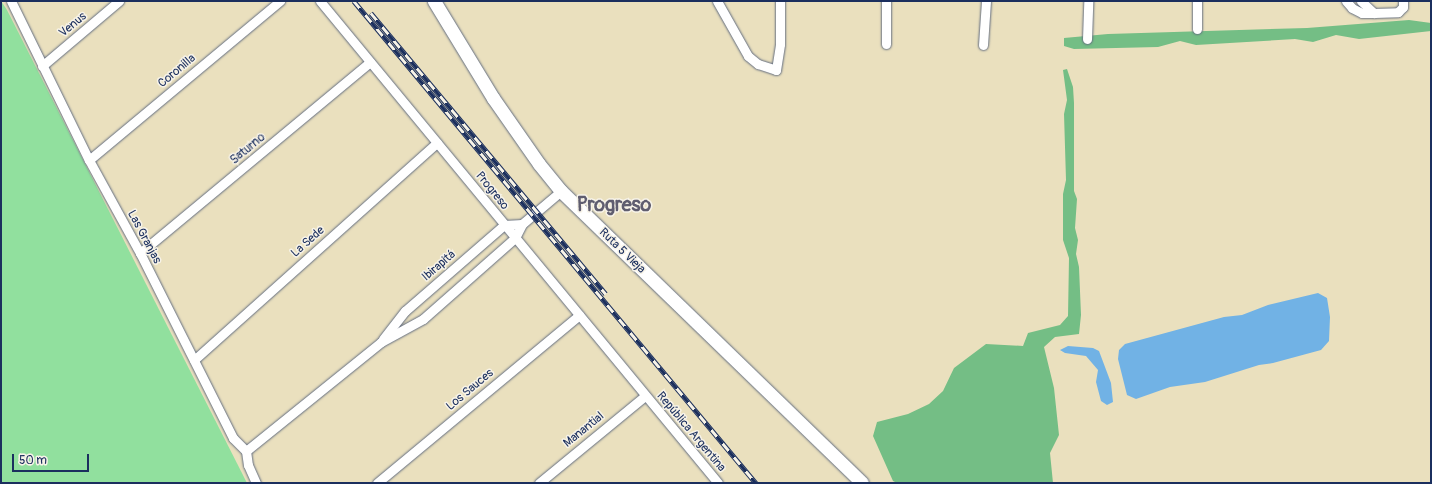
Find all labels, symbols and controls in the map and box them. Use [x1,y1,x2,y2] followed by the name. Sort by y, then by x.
[56,10,90,40] street label: Venus
[155,51,199,91] street label: Coronilla
[228,130,268,168] street label: Saturno
[472,169,512,213] street label: Progreso
[577,192,651,216] district label: Progreso
[124,208,164,266] street label: Las Granjas
[288,223,328,261] street label: La Sede
[596,225,648,277] street label: Ruta 5 Vieja
[419,248,459,284] street label: Ibirapitá
[444,366,496,414] street label: Los Sauces
[653,389,729,475] street label: República Argentina
[561,409,607,451] street label: Manantial
[14,446,91,472] scale bar
[19,453,47,468] text: 50 m

